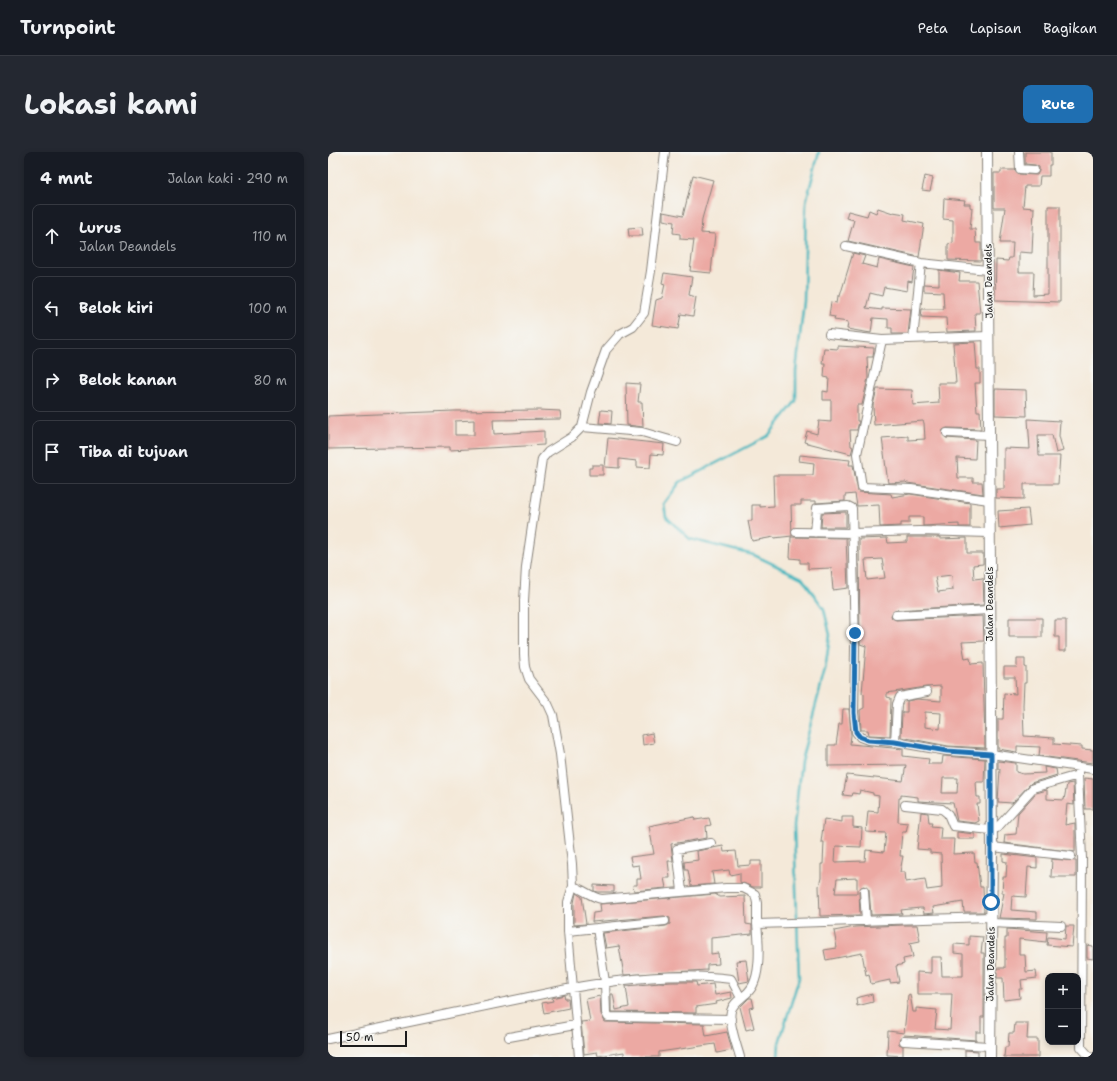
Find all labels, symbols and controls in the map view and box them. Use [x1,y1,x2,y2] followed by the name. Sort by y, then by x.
[20,15,116,40] text: Turnpoint
[918,19,948,37] text: Peta
[970,19,1021,37] text: Lapisan
[1043,19,1097,37] text: Bagikan
[24,85,198,123] text: Lokasi kami
[1023,85,1093,123] button: Rute
[40,167,93,189] text: 4 mnt
[167,170,288,187] text: Jalan kaki · 290 m
[79,218,121,238] text: Lurus
[41,225,63,247] icon: ahead
[252,228,287,245] text: 110 m
[79,238,176,255] text: Jalan Deandels
[981,243,996,319] street label: Jalan Deandels
[41,297,63,319] icon: left
[79,298,153,318] text: Belok kiri
[248,300,287,317] text: 100 m
[41,369,63,391] icon: right
[79,370,177,390] text: Belok kanan
[253,372,287,389] text: 80 m
[41,441,63,463] icon: arrive
[79,442,188,462] text: Tiba di tujuan
[983,566,996,641] street label: Jalan Deandels
[846,624,864,642] route end
[982,893,1000,911] route start
[983,926,998,1002] street label: Jalan Deandels
[1045,973,1081,1045] map controls
[1045,973,1081,1009] button: +
[1045,1009,1081,1045] button: −
[340,1029,407,1048] scale bar
[346,1030,374,1045] text: 50 m

